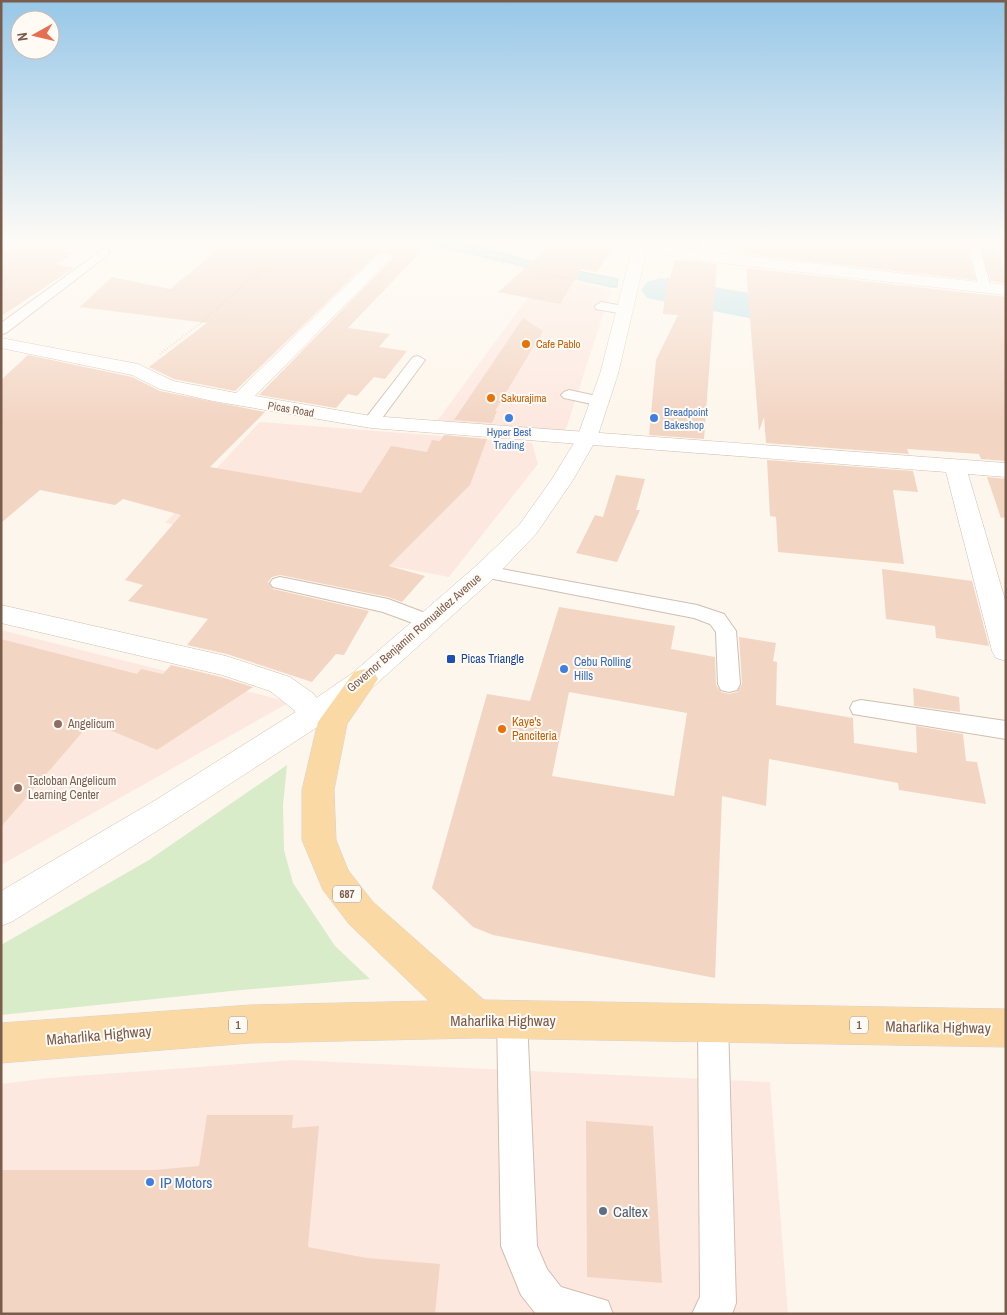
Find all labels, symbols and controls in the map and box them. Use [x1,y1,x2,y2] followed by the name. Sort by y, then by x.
[10,10,60,60] north arrow
[13,31,32,42] text: N
[536,337,581,351] place label: Cafe Pablo
[520,338,532,350] marker: Cafe Pablo
[501,391,547,405] place label: Sakurajima
[485,392,497,404] marker: Sakurajima
[267,398,315,420] street label: Picas Road
[664,405,709,432] place label: Breadpoint Bakeshop
[503,412,515,424] marker: Hyper Best Trading
[648,412,660,424] marker: Breadpoint Bakeshop
[487,425,532,452] place label: Hyper Best Trading
[343,570,485,696] street label: Governor Benjamin Romualdez Avenue
[461,651,524,667] place label: Picas Triangle
[445,653,457,665] marker: Picas Triangle
[574,654,631,684] place label: Cebu Rolling Hills
[558,663,570,675] marker: Cebu Rolling Hills
[512,714,557,744] place label: Kaye's Panciteria
[67,716,115,732] place label: Angelicum
[52,718,64,730] marker: Angelicum
[496,723,508,735] marker: Kaye's Panciteria
[28,773,116,803] place label: Tacloban Angelicum Learning Center
[12,782,24,794] marker: Tacloban Angelicum Learning Center
[333,886,361,902] road number: 687
[450,1010,556,1031] street label: Maharlika Highway
[229,1016,247,1034] road number: 1
[850,1016,868,1034] road number: 1
[885,1016,992,1038] street label: Maharlika Highway
[46,1020,153,1050] street label: Maharlika Highway
[160,1172,212,1193] place label: IP Motors
[144,1176,156,1188] marker: IP Motors
[613,1201,649,1222] place label: Caltex
[597,1205,609,1217] marker: Caltex

